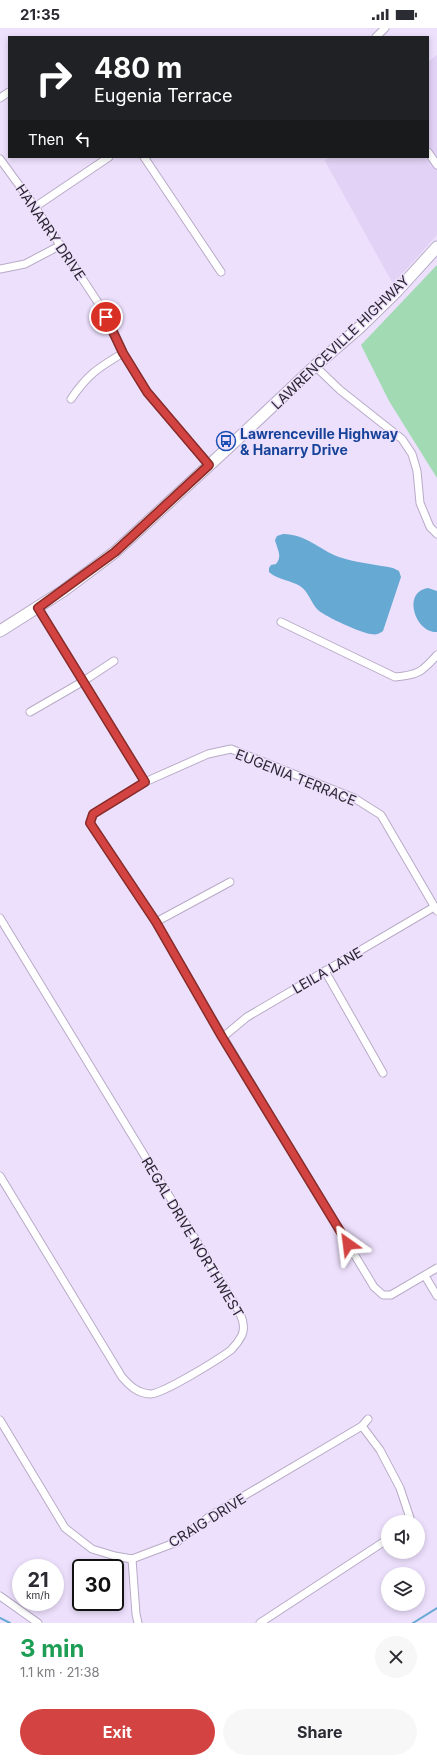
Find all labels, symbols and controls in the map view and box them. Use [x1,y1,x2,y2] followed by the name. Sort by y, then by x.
[20,5,60,24] text: 21:35
[94,51,182,85] text: 480 m
[28,52,80,104] icon: right
[94,85,233,106] text: Eugenia Terrace
[72,128,94,150] icon: left
[28,130,64,149] text: Then
[13,181,89,283] street label: HANARRY DRIVE
[268,271,413,412] street label: LAWRENCEVILLE HIGHWAY
[89,300,123,334] pin
[95,306,117,328] icon: arrive
[240,425,399,458] place label: Lawrenceville Highway & Hanarry Drive
[215,430,237,452] bus stop icon: Lawrenceville Highway & Hanarry Drive
[233,745,359,809] street label: EUGENIA TERRACE
[289,943,365,997] street label: LEILA LANE
[138,1154,248,1320] street label: REGAL DRIVE NORTHWEST
[327,1223,369,1265] position arrow
[165,1489,249,1551] street label: CRAIG DRIVE
[381,1515,425,1611] map controls
[381,1515,425,1559] button: sound
[72,1559,124,1611] speed limit sign: 30
[381,1567,425,1611] button: layers
[27,1568,49,1592] text: 21
[26,1589,50,1601] text: km/h
[20,1634,85,1663] text: 3 min
[375,1636,417,1678] button: close
[20,1664,99,1680] text: 1.1 km · 21:38
[20,1709,215,1755] button: Exit
[223,1709,417,1755] button: Share

